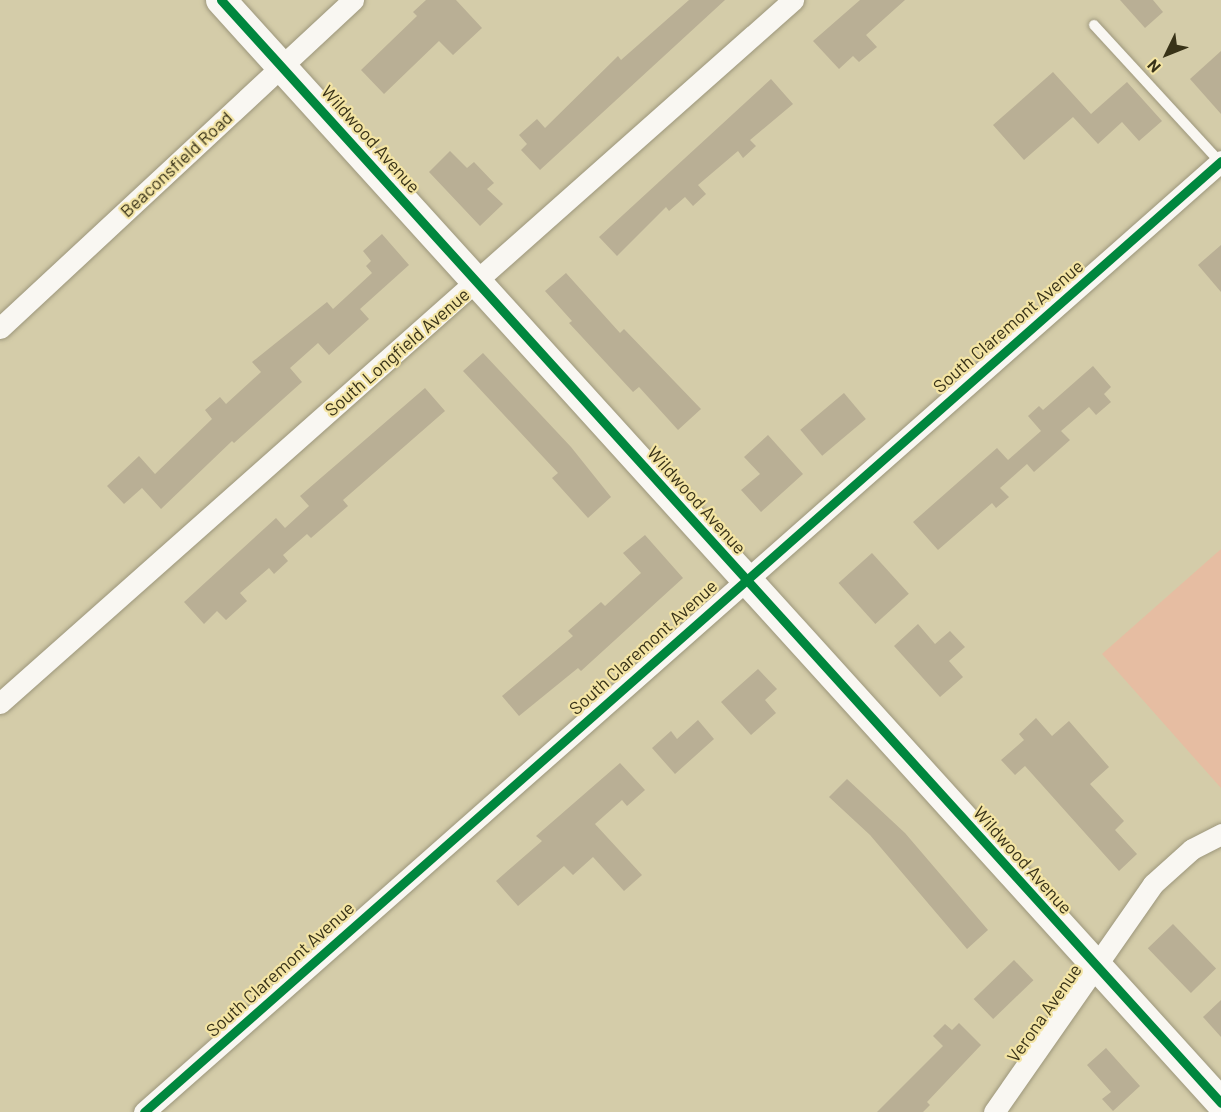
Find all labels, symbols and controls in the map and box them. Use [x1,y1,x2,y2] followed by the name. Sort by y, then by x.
[1137,24,1197,84] north arrow
[1143,56,1164,77] text: N
[317,81,425,197] street label: Wildwood Avenue
[115,107,237,221] street label: Beaconsfield Road
[929,255,1087,397] street label: South Claremont Avenue
[320,283,474,421] street label: South Longfield Avenue
[643,442,751,558] street label: Wildwood Avenue
[565,575,721,719] street label: South Claremont Avenue
[969,802,1077,918] street label: Wildwood Avenue
[202,897,358,1041] street label: South Claremont Avenue
[1002,960,1086,1066] street label: Verona Avenue

